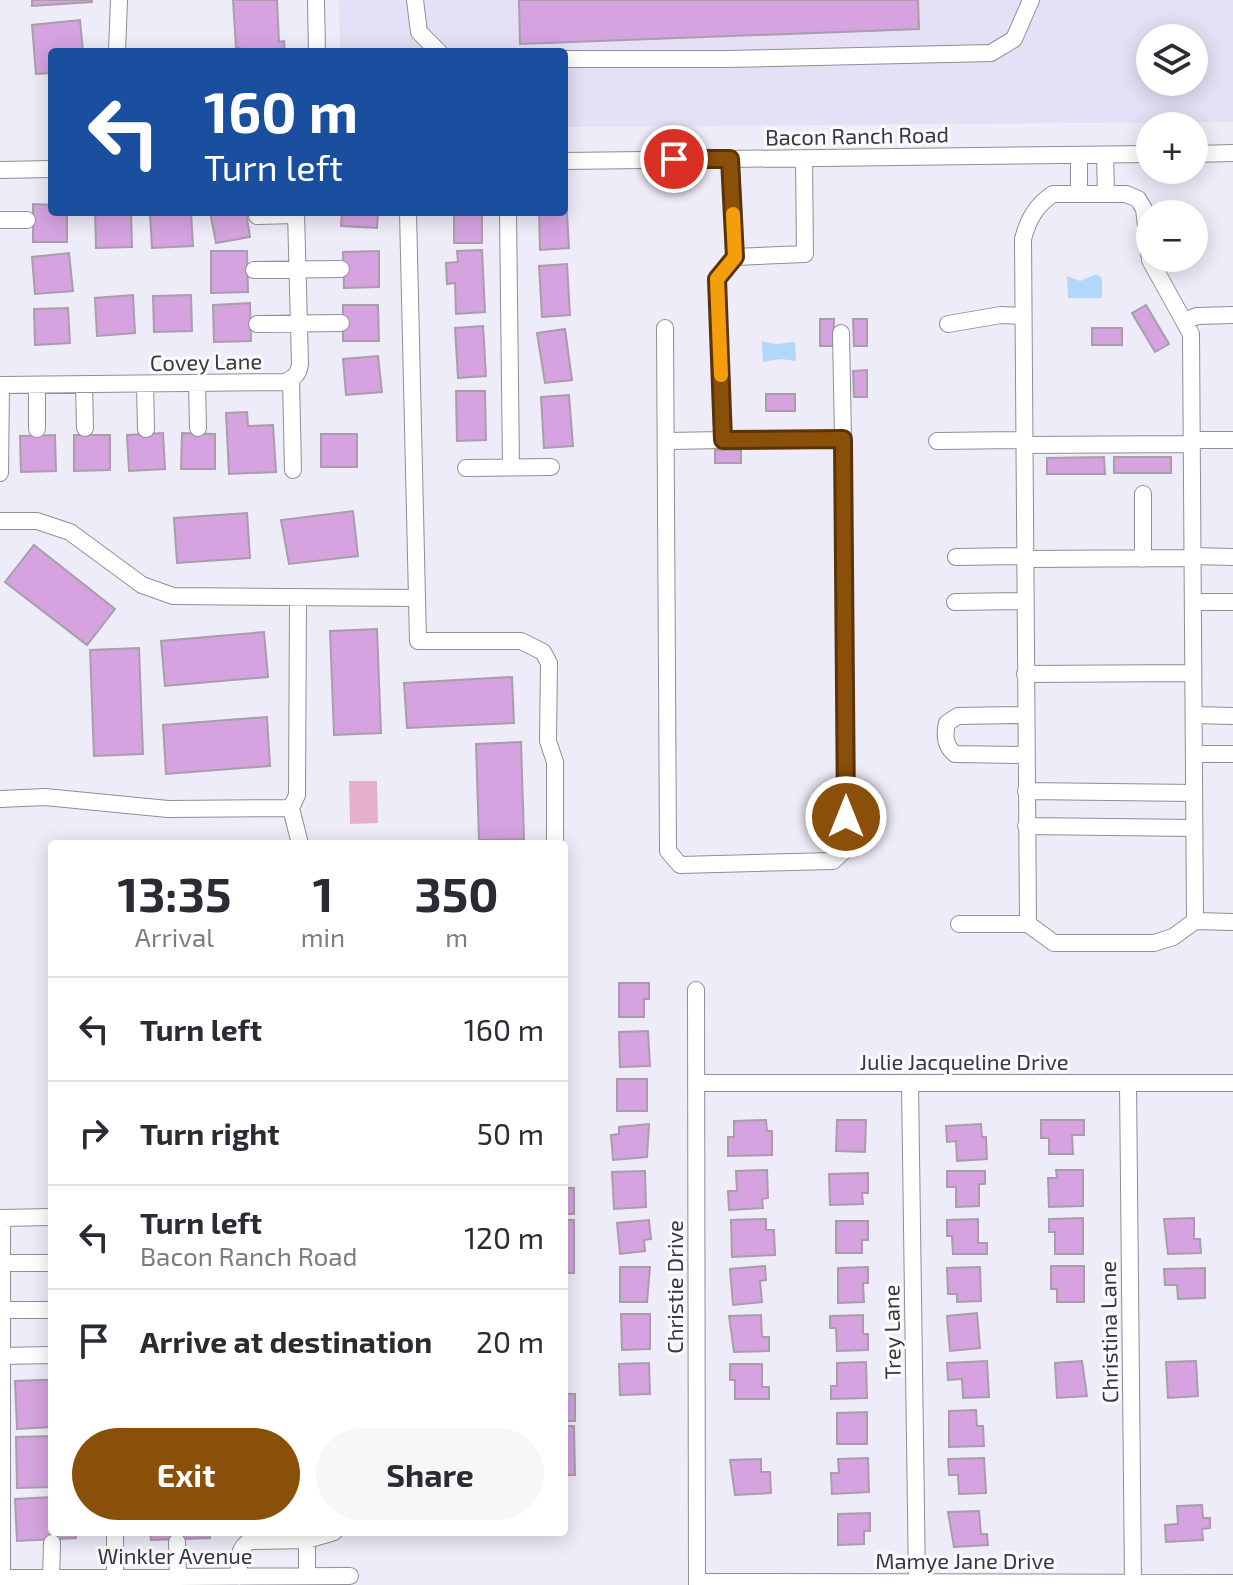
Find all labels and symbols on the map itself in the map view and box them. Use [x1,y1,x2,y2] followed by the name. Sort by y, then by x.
[765,120,949,150] street label: Bacon Ranch Road
[640,125,708,193] pin
[150,347,262,375] street label: Covey Lane
[804,775,888,859] position arrow
[859,1048,1069,1074] street label: Julie Jacqueline Drive
[661,1220,687,1354] street label: Christie Drive
[1094,1261,1122,1403] street label: Christina Lane
[877,1284,905,1380] street label: Trey Lane
[97,1542,253,1568] street label: Winkler Avenue
[875,1547,1055,1573] street label: Mamye Jane Drive

